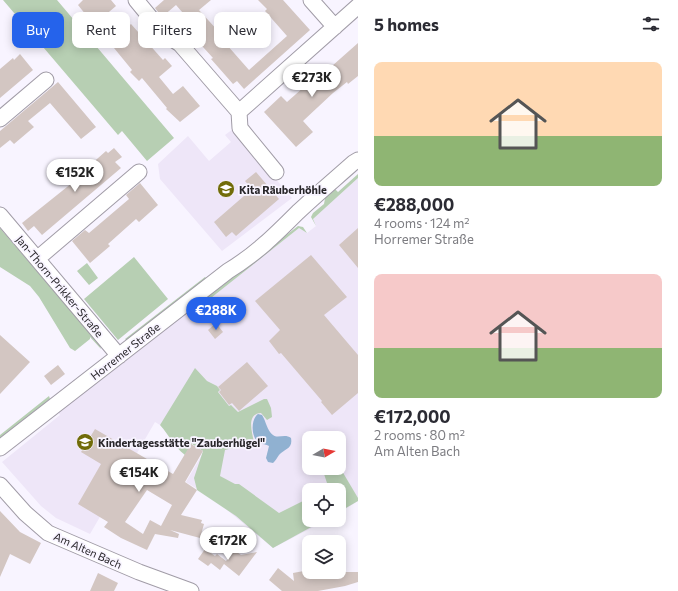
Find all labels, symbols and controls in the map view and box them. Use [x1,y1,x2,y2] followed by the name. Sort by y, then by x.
[12,12,64,48] chip: Buy
[72,12,130,48] chip: Rent
[138,12,206,48] chip: Filters
[214,12,271,48] chip: New
[640,13,662,35] icon: filters
[374,14,439,35] text: 5 homes
[284,64,340,98] pin: €273K
[292,69,332,85] text: €273K
[482,88,554,160] icon: home
[47,159,103,193] pin: €152K
[55,164,95,180] text: €152K
[216,179,236,199] school or university icon: Kita Räuberhöhle
[239,183,327,196] place label: Kita Räuberhöhle
[374,194,454,215] text: €288,000
[374,215,470,231] text: 4 rooms · 124 m²
[374,231,474,247] text: Horremer Straße
[13,233,106,340] street label: Jan-Thorn-Prikker-Straße
[188,297,244,331] pin: €288K
[482,300,554,372] icon: home
[195,302,237,318] text: €288K
[88,320,162,382] street label: Horremer Straße
[374,406,451,427] text: €172,000
[374,427,465,443] text: 2 rooms · 80 m²
[302,431,346,475] north arrow
[302,431,346,579] map controls
[75,432,95,452] school or university icon: Kindertagesstätte "Zauberhügel"
[98,436,265,449] place label: Kindertagesstätte "Zauberhügel"
[374,443,460,459] text: Am Alten Bach
[111,459,167,493] pin: €154K
[119,464,159,480] text: €154K
[302,483,346,527] button: locate
[200,527,256,561] pin: €172K
[52,529,124,571] street label: Am Alten Bach
[209,532,247,548] text: €172K
[302,535,346,579] button: layers

